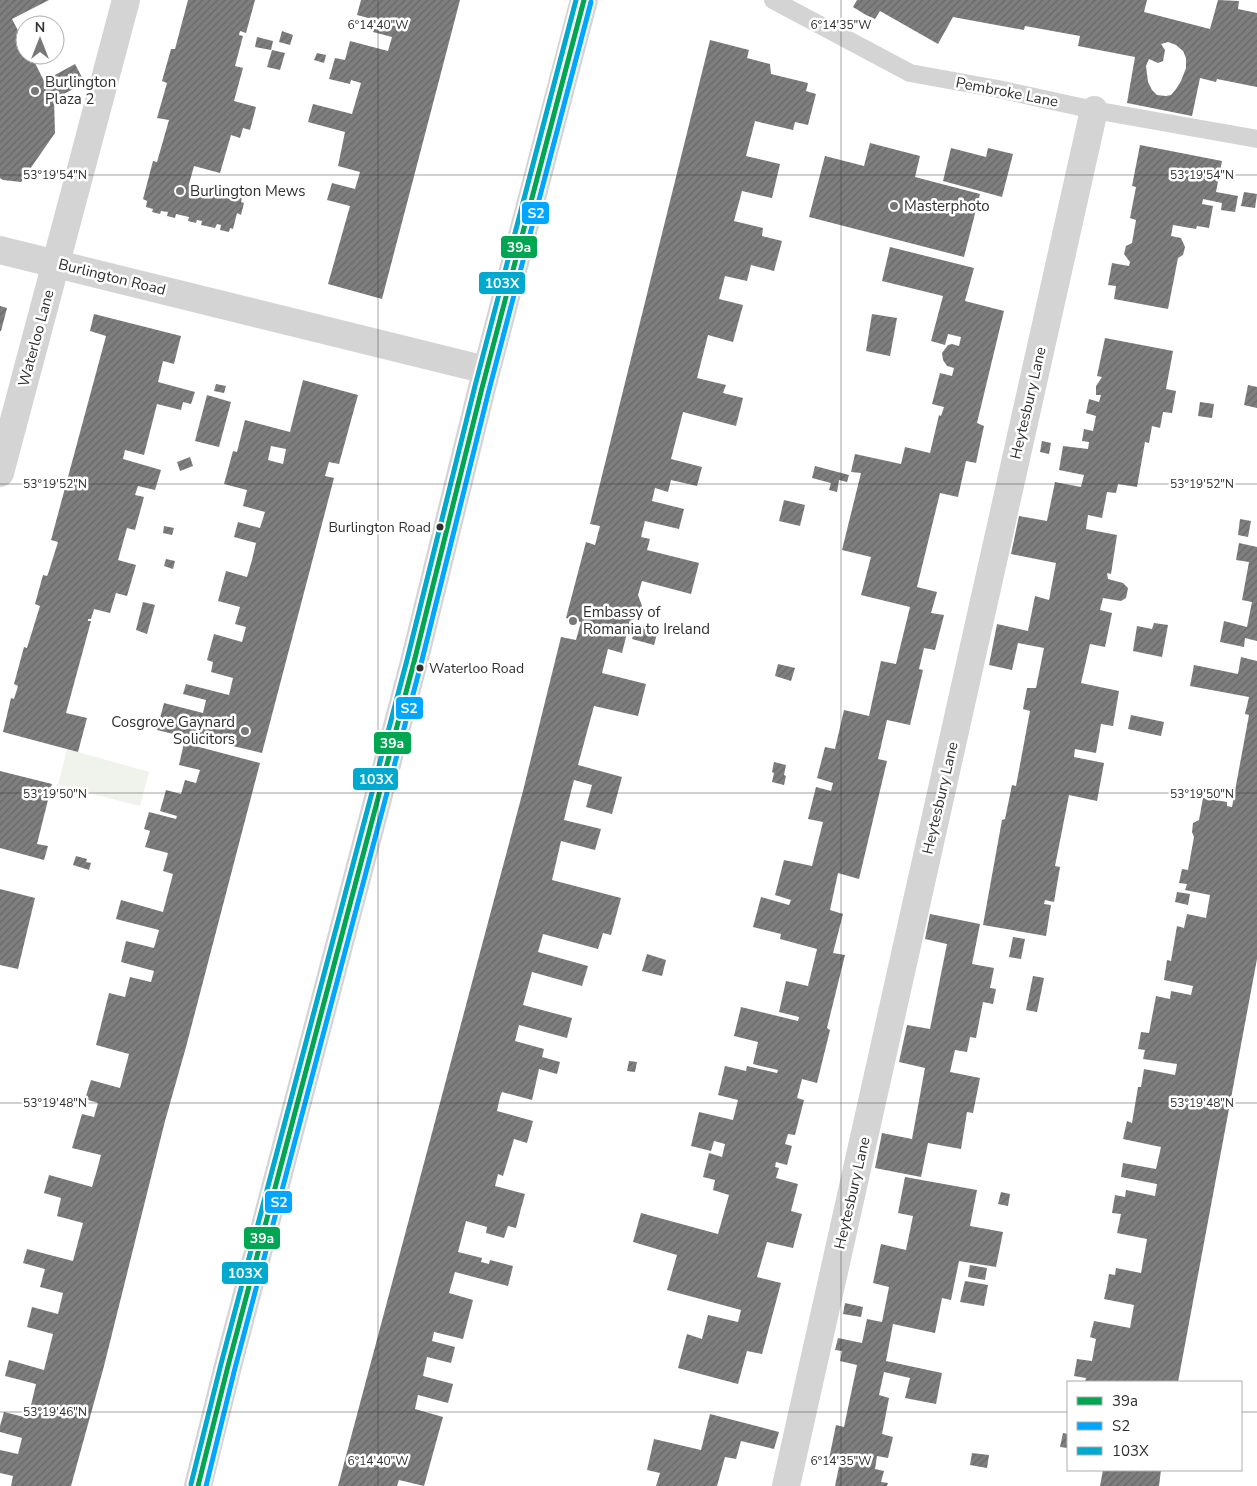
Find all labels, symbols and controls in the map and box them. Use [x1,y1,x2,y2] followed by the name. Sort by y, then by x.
[15,15,65,65] north arrow
[347,17,409,33] text: 6°14'40"W
[810,17,872,33] text: 6°14'35"W
[35,18,45,37] text: N
[45,72,116,109] place label: Burlington Plaza 2
[954,72,1060,112] street label: Pembroke Lane
[29,85,41,97] marker: Burlington Plaza 2
[23,167,87,183] text: 53°19'54"N
[1170,167,1234,183] text: 53°19'54"N
[190,181,305,201] place label: Burlington Mews
[174,185,186,197] marker: Burlington Mews
[904,196,990,216] place label: Masterphoto
[888,200,900,212] marker: Masterphoto
[521,201,550,225] line badge: S2
[527,204,545,223] text: S2
[500,235,538,259] line badge: 39a
[507,238,531,257] text: 39a
[56,254,168,300] street label: Burlington Road
[478,271,526,295] line badge: 103X
[485,274,520,293] text: 103X
[13,287,59,389] street label: Waterloo Lane
[1005,345,1051,461] street label: Heytesbury Lane
[23,476,87,492] text: 53°19'52"N
[1170,476,1234,492] text: 53°19'52"N
[328,518,431,537] place label: Burlington Road
[435,522,445,532] marker: Burlington Road
[583,602,710,639] place label: Embassy of Romania to Ireland
[567,615,579,627] marker: Embassy of Romania to Ireland
[429,659,524,678] place label: Waterloo Road
[415,663,425,673] marker: Waterloo Road
[395,696,424,720] line badge: S2
[400,699,418,718] text: S2
[111,712,235,749] place label: Cosgrove Gaynard Solicitors
[239,725,251,737] marker: Cosgrove Gaynard Solicitors
[373,731,412,755] line badge: 39a
[380,734,404,753] text: 39a
[917,740,963,856] street label: Heytesbury Lane
[352,767,399,791] line badge: 103X
[359,770,394,789] text: 103X
[23,786,87,802] text: 53°19'50"N
[1170,786,1234,802] text: 53°19'50"N
[23,1095,87,1111] text: 53°19'48"N
[1170,1095,1234,1111] text: 53°19'48"N
[829,1135,875,1251] street label: Heytesbury Lane
[264,1190,293,1214] line badge: S2
[270,1193,288,1212] text: S2
[243,1226,281,1250] line badge: 39a
[250,1229,274,1248] text: 39a
[221,1261,269,1285] line badge: 103X
[228,1264,263,1283] text: 103X
[1067,1381,1242,1471] legend
[1112,1391,1138,1411] text: 39a
[23,1404,87,1420] text: 53°19'46"N
[1112,1416,1130,1436] text: S2
[1112,1441,1149,1461] text: 103X
[347,1453,409,1469] text: 6°14'40"W
[810,1453,872,1469] text: 6°14'35"W

